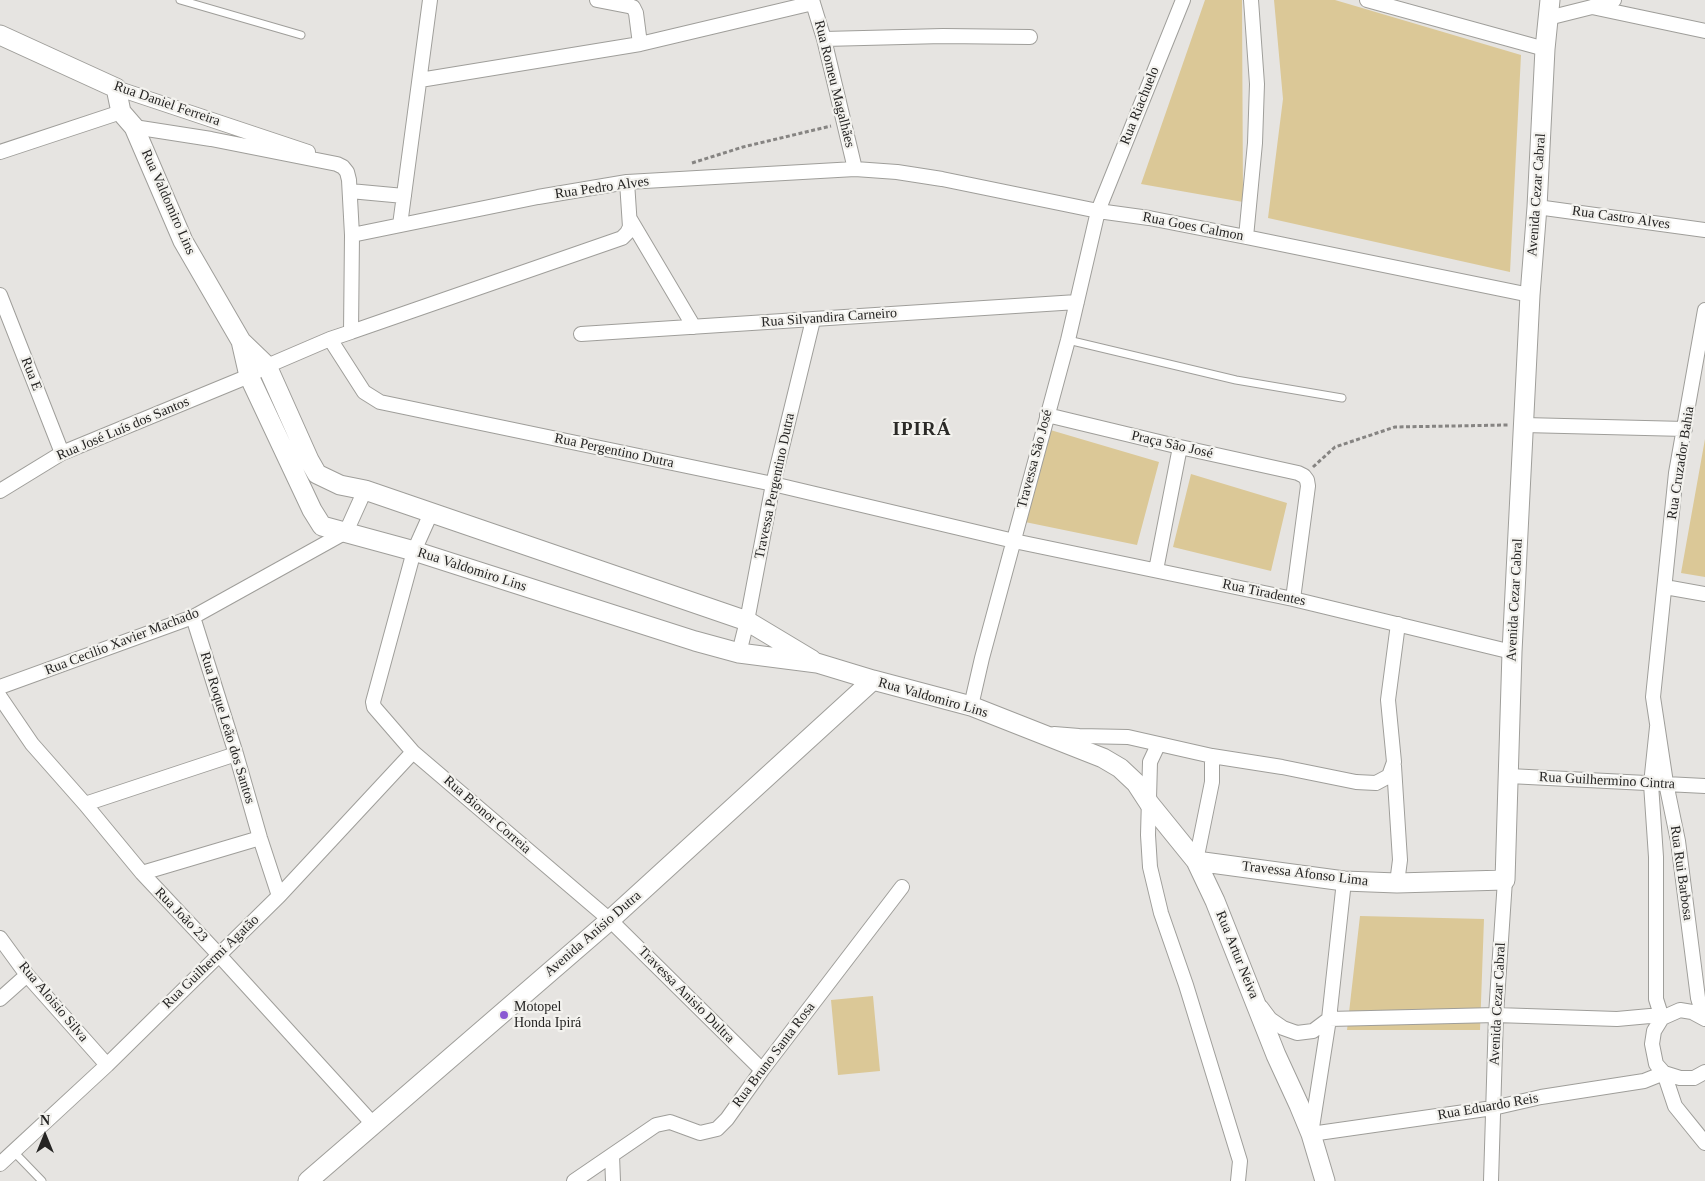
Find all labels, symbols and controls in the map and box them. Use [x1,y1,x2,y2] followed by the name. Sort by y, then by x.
[810,19,858,149] street label: Rua Romeu Magalhães
[1117,64,1163,148] street label: Rua Riachuelo
[112,78,222,130] street label: Rua Daniel Ferreira
[1524,133,1550,257] street label: Avenida Cezar Cabral
[137,147,199,257] street label: Rua Valdomiro Lins
[554,173,650,203] street label: Rua Pedro Alves
[1571,203,1671,233] street label: Rua Castro Alves
[1141,209,1245,245] street label: Rua Goes Calmon
[761,305,897,331] street label: Rua Silvandira Carneiro
[17,355,45,393] street label: Rua E
[54,393,192,465] street label: Rua José Luís dos Santos
[1664,405,1698,521] street label: Rua Cruzador Bahia
[1014,408,1056,510] street label: Travessa São José
[751,412,799,560] street label: Travessa Pergentino Dutra
[892,419,952,441] district label: IPIRÁ
[1130,427,1214,463] street label: Praça São José
[553,430,675,472] street label: Rua Pergentino Dutra
[1503,538,1527,662] street label: Avenida Cezar Cabral
[415,544,529,596] street label: Rua Valdomiro Lins
[1221,576,1307,610] street label: Rua Tiradentes
[43,605,201,679] street label: Rua Cecilio Xavier Machado
[196,650,258,806] street label: Rua Roque Leão dos Santos
[876,674,990,722] street label: Rua Valdomiro Lins
[1539,769,1675,793] street label: Rua Guilhermino Cintra
[440,772,534,858] street label: Rua Bionor Correia
[1666,824,1696,922] street label: Rua Rui Barbosa
[1241,858,1369,890] street label: Travessa Afonso Lima
[151,884,211,946] street label: Rua João 23
[541,887,645,981] street label: Avenida Anísio Dutra
[1212,909,1262,1001] street label: Rua Artur Neiva
[159,912,263,1012] street label: Rua Guilhermi Agatão
[1486,942,1510,1066] street label: Avenida Cezar Cabral
[634,943,738,1047] street label: Travessa Anisio Dultra
[15,958,91,1046] street label: Rua Aloisio Silva
[514,999,581,1032] place label: Motopel Honda Ipirá
[729,999,819,1111] street label: Rua Bruno Santa Rosa
[498,1009,510,1021] marker: Motopel Honda Ipirá
[1436,1090,1540,1124] street label: Rua Eduardo Reis
[20,1111,70,1161] north arrow
[40,1113,50,1128] text: N

